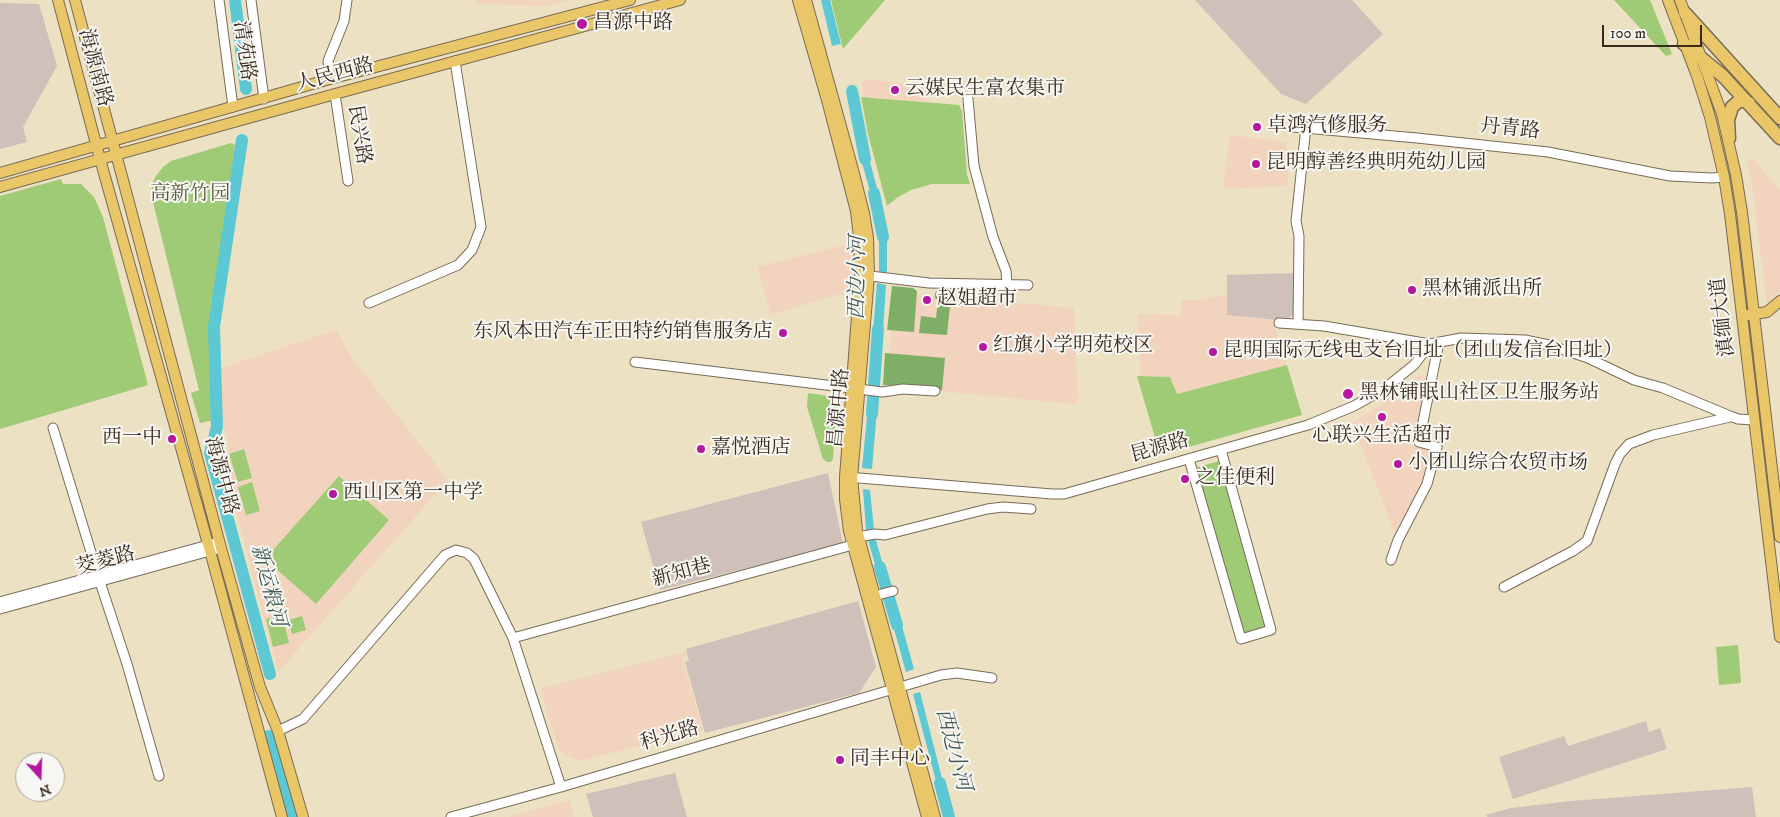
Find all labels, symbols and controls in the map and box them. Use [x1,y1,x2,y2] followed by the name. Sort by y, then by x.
[593,12,673,36] place label: 昌源中路
[1605,15,1705,47] scale bar
[575,17,589,31] marker: 昌源中路
[227,20,259,82] street label: 清苑路
[1610,24,1646,43] text: 100 m
[72,26,116,110] street label: 海源南路
[293,54,377,98] street label: 人民西路
[905,78,1065,102] place label: 云媒民生富农集市
[889,84,901,96] marker: 云媒民生富农集市
[341,103,375,167] street label: 民兴路
[1267,115,1387,139] place label: 卓鸿汽修服务
[1479,115,1541,145] street label: 丹青路
[1251,121,1263,133] marker: 卓鸿汽修服务
[1266,152,1486,176] place label: 昆明醇善经典明苑幼儿园
[1250,158,1262,170] marker: 昆明醇善经典明苑幼儿园
[150,183,230,207] park label: 高新竹园
[846,236,872,320] water label: 西边小河
[1707,276,1741,358] street label: 滇缅大道
[1422,278,1542,302] place label: 黑林铺派出所
[1406,284,1418,296] marker: 黑林铺派出所
[937,288,1017,312] place label: 赵姐超市
[921,294,933,306] marker: 赵姐超市
[473,321,773,345] place label: 东风本田汽车正田特约销售服务店
[777,327,789,339] marker: 东风本田汽车正田特约销售服务店
[993,335,1153,359] place label: 红旗小学明苑校区
[1223,340,1623,364] place label: 昆明国际无线电支台旧址（团山发信台旧址）
[977,341,989,353] marker: 红旗小学明苑校区
[1207,346,1219,358] marker: 昆明国际无线电支台旧址（团山发信台旧址）
[825,367,855,449] street label: 昌源中路
[1359,382,1599,406] place label: 黑林铺眠山社区卫生服务站
[1341,387,1355,401] marker: 黑林铺眠山社区卫生服务站
[1376,411,1388,423] marker: 心联兴生活超市
[1312,425,1452,449] place label: 心联兴生活超市
[102,427,162,451] place label: 西一中
[1128,429,1192,469] street label: 昆源路
[166,433,178,445] marker: 西一中
[198,434,242,518] street label: 海源中路
[711,437,791,461] place label: 嘉悦酒店
[695,443,707,455] marker: 嘉悦酒店
[1408,452,1588,476] place label: 小团山综合农贸市场
[1392,458,1404,470] marker: 小团山综合农贸市场
[1195,467,1275,491] place label: 之佳便利
[1179,473,1191,485] marker: 之佳便利
[343,482,483,506] place label: 西山区第一中学
[327,488,339,500] marker: 西山区第一中学
[244,542,290,630] water label: 新运粮河
[74,543,138,581] street label: 茭菱路
[650,555,714,593] street label: 新知巷
[929,706,975,794] water label: 西边小河
[638,717,702,757] street label: 科光路
[850,748,930,772] place label: 同丰中心
[15,752,65,802] north arrow
[834,754,846,766] marker: 同丰中心
[36,780,53,801] text: N

